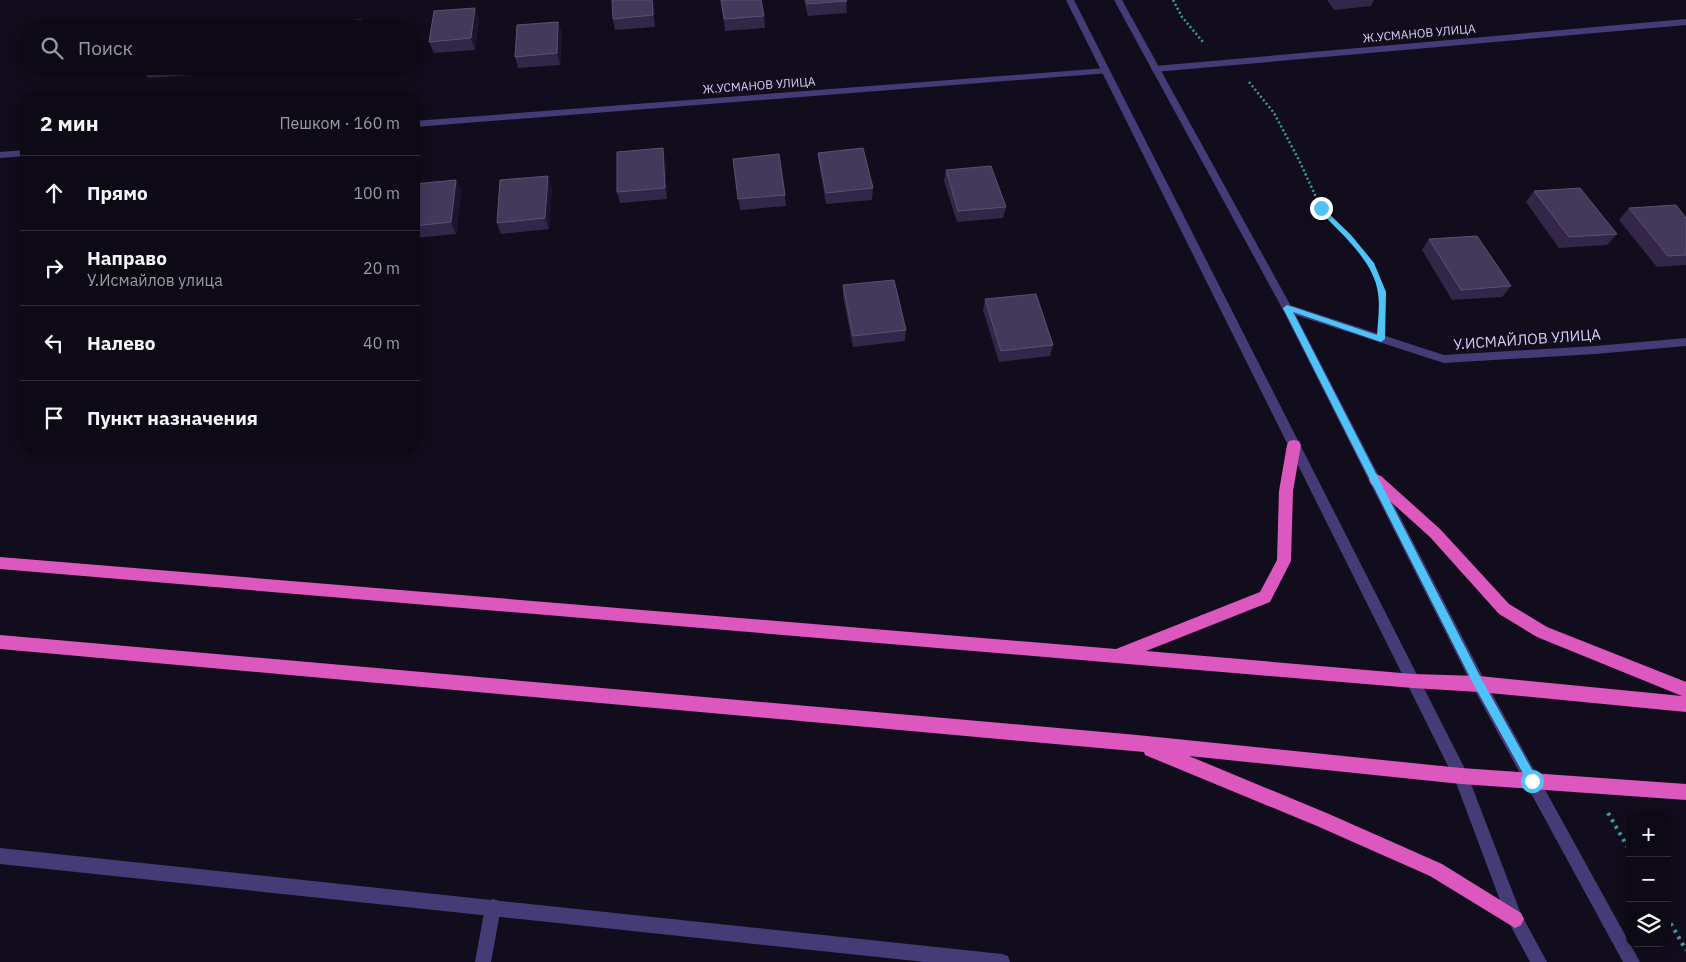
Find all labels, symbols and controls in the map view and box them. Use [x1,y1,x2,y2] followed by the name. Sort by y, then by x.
[20,20,420,75] search box
[1362,21,1476,45] street label: Ж.УСМАНОВ УЛИЦА
[38,34,66,62] icon: search
[78,36,133,60] text: Поиск
[702,74,816,96] street label: Ж.УСМАНОВ УЛИЦА
[40,109,99,137] text: 2 мин
[279,113,400,133] text: Пешком · 160 m
[40,179,68,207] icon: ahead
[87,181,148,205] text: Прямо
[353,183,400,203] text: 100 m
[1310,197,1333,220] route end
[87,246,167,270] text: Направо
[40,254,68,282] icon: right
[363,258,400,278] text: 20 m
[87,270,223,290] text: У.Исмайлов улица
[1453,324,1602,354] street label: У.ИСМАЙЛОВ УЛИЦА
[40,329,68,357] icon: left
[87,331,156,355] text: Налево
[363,333,400,353] text: 40 m
[40,404,68,432] icon: arrive
[87,406,258,430] text: Пункт назначения
[1521,770,1544,793] route start
[1626,812,1671,947] map controls
[1626,812,1671,857] button: +
[1626,857,1671,902] button: −
[1626,902,1671,947] button: layers

